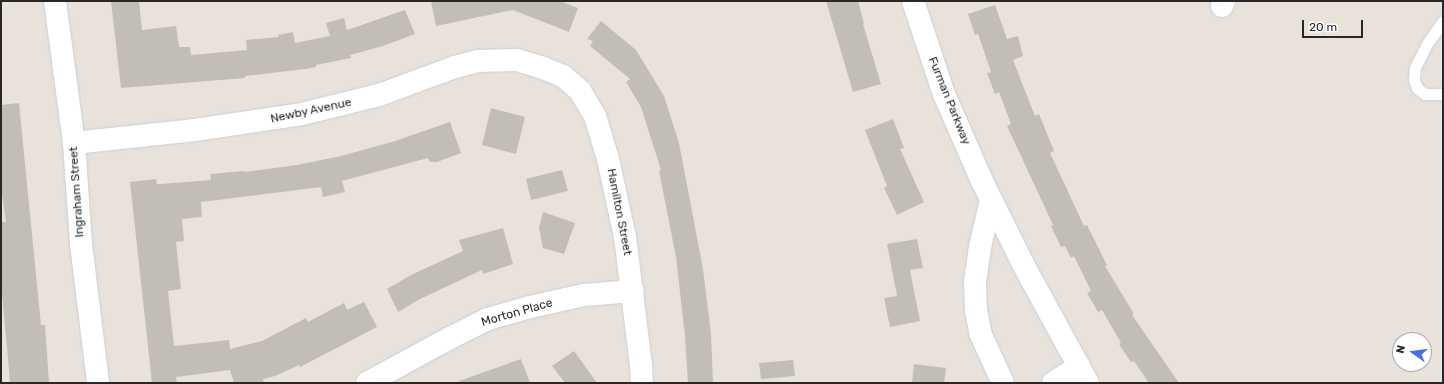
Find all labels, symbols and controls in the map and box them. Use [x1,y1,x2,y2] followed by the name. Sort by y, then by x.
[1304,12,1365,38] scale bar
[1309,20,1337,34] text: 20 m
[925,55,973,147] street label: Furman Parkway
[269,95,353,127] street label: Newby Avenue
[67,146,87,238] street label: Ingraham Street
[604,167,634,257] street label: Hamilton Street
[480,296,554,330] street label: Morton Place
[1392,332,1432,372] north arrow
[1394,344,1408,355] text: N

